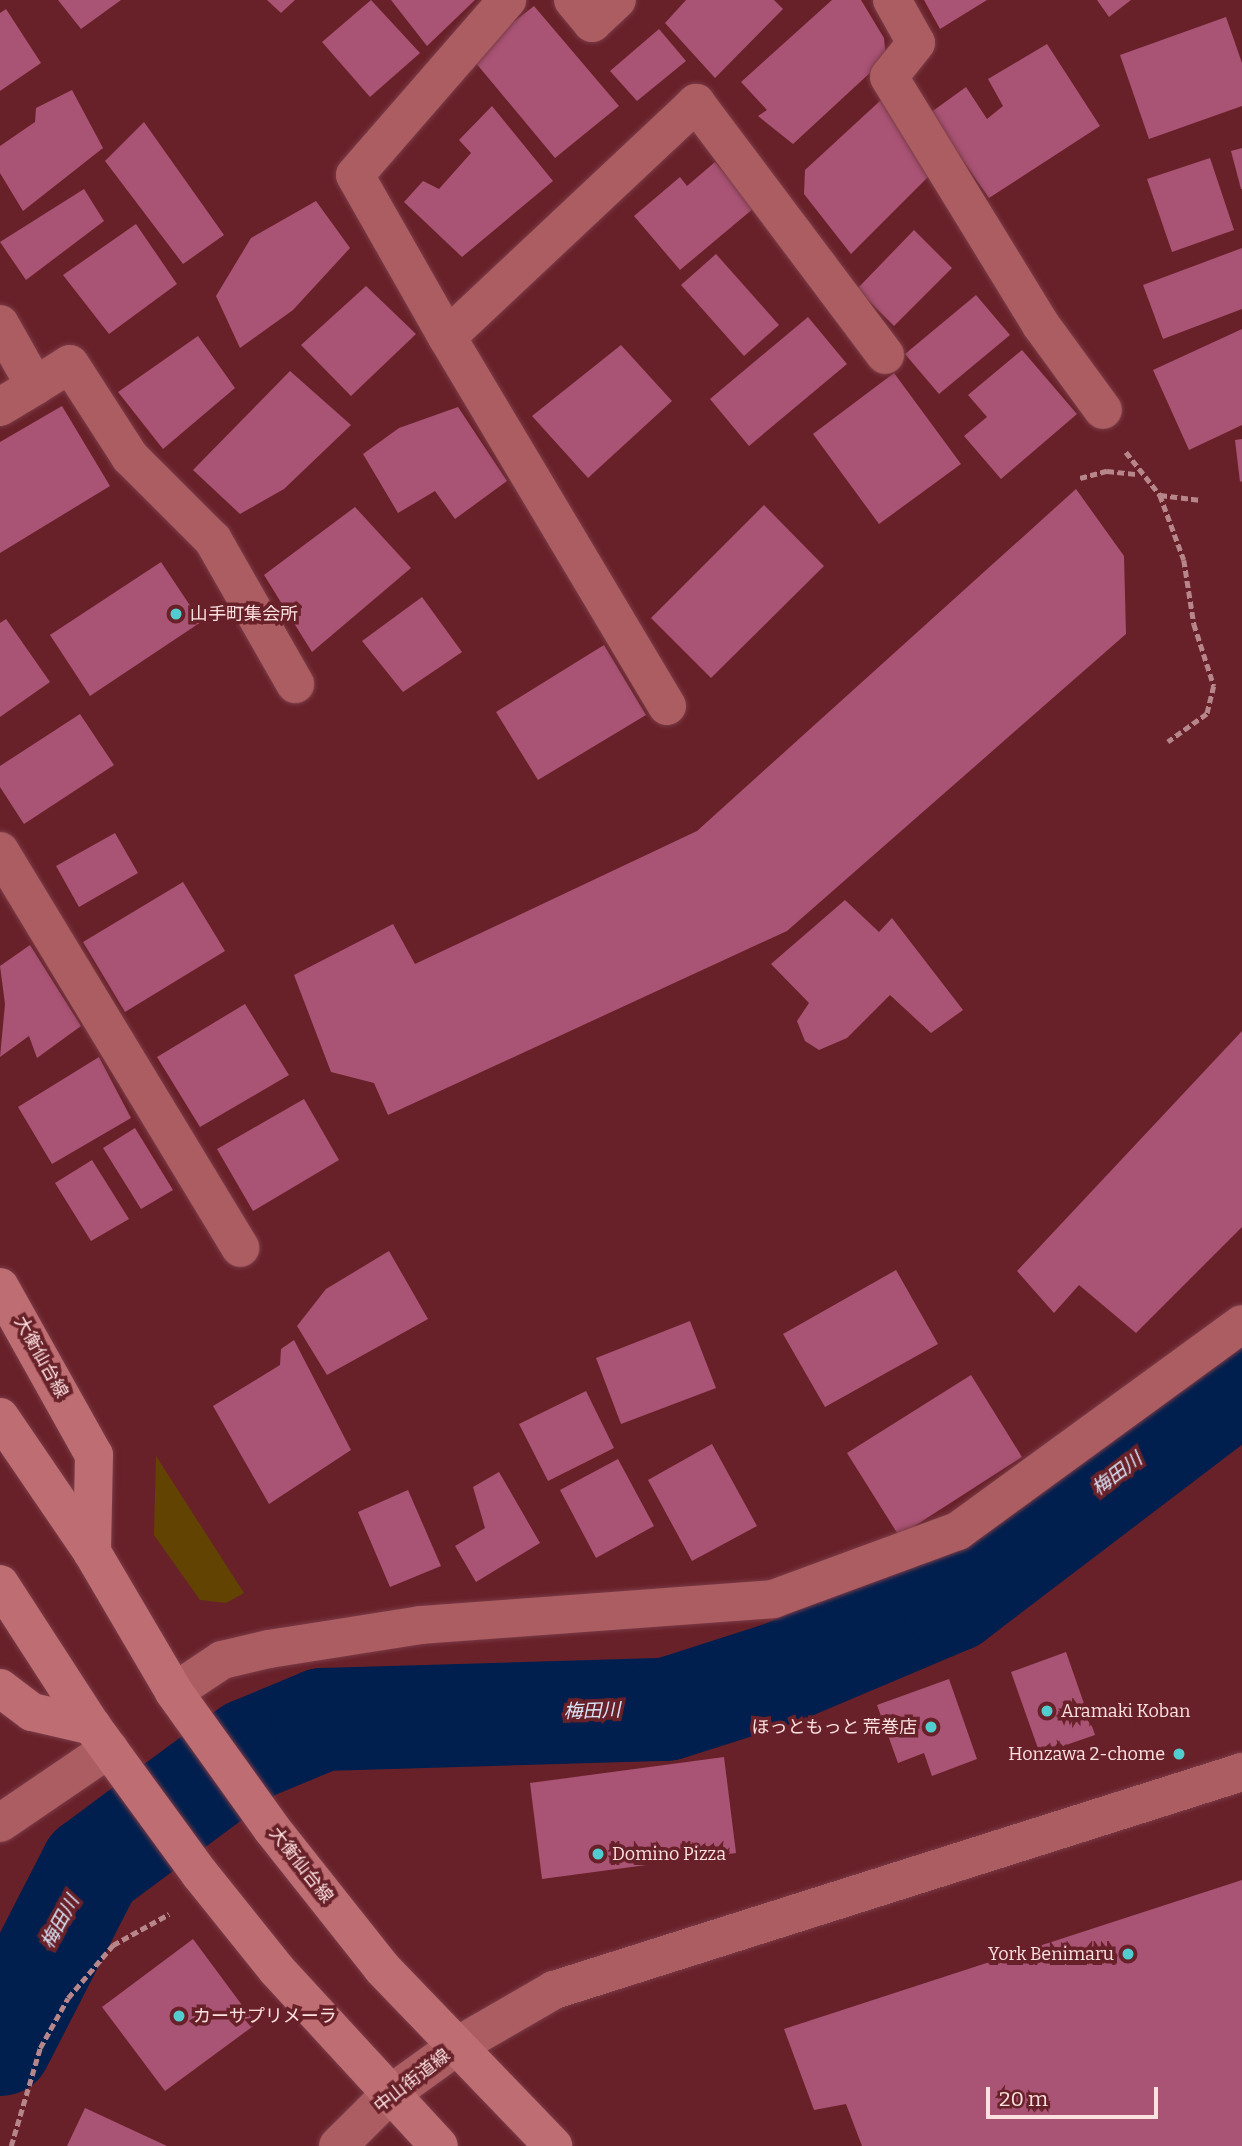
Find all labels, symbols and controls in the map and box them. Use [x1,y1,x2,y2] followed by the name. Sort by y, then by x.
[190,603,298,625] place label: 山手町集会所
[168,606,184,622] marker: 山手町集会所
[10,1312,72,1402] street label: 大衡仙台線
[1087,1448,1147,1500] water label: 梅田川
[563,1699,621,1723] water label: 梅田川
[1061,1700,1191,1722] place label: Aramaki Koban
[1039,1703,1055,1719] marker: Aramaki Koban
[751,1716,917,1738] place label: ほっともっと 荒巻店
[923,1719,939,1735] marker: ほっともっと 荒巻店
[1008,1743,1165,1765] place label: Honzawa 2-chome
[1171,1746,1187,1762] marker: Honzawa 2-chome
[265,1823,337,1907] street label: 大衡仙台線
[612,1843,726,1865] place label: Domino Pizza
[590,1846,606,1862] marker: Domino Pizza
[36,1892,84,1952] water label: 梅田川
[988,1943,1114,1965] place label: York Benimaru
[1120,1946,1136,1962] marker: York Benimaru
[193,2005,337,2027] place label: カーサプリメーラ
[171,2008,187,2024] marker: カーサプリメーラ
[370,2045,454,2117] street label: 中山街道線
[990,2072,1162,2116] scale bar
[999,2086,1048,2112] text: 20 m

